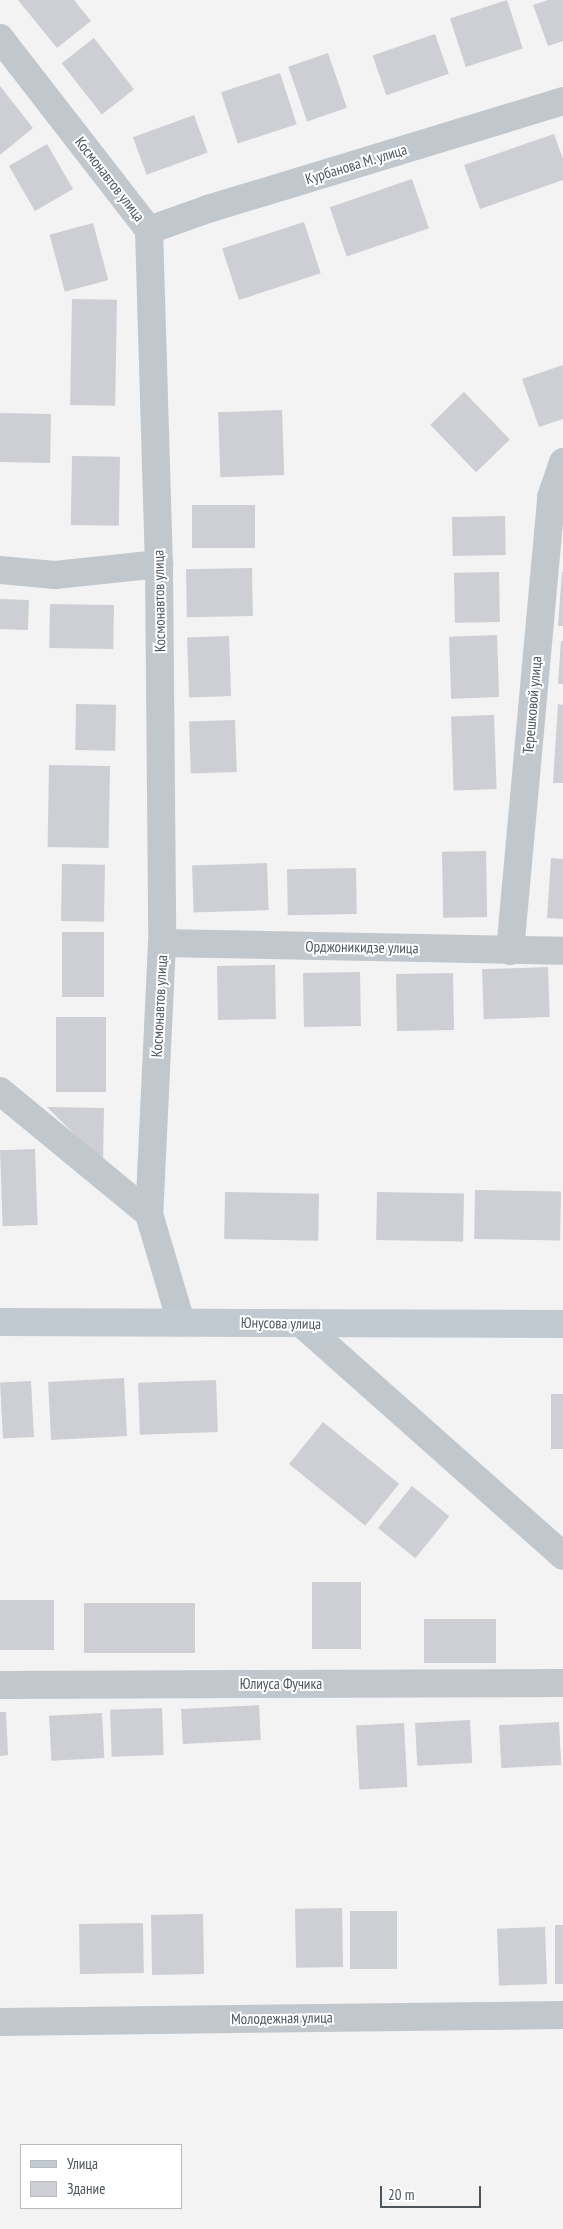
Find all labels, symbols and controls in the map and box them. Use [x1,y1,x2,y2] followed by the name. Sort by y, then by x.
[71,133,149,225] street label: Космонавтов улица
[303,140,409,188] street label: Курбанова М. улица
[149,550,169,652] street label: Космонавтов улица
[519,655,545,755] street label: Терешковой улица
[305,937,419,957] street label: Орджоникидзе улица
[147,954,171,1058] street label: Космонавтов улица
[241,1313,321,1333] street label: Юнусова улица
[240,1675,322,1693] street label: Юлиуса Фучика
[231,2008,333,2028] street label: Молодежная улица
[20,2144,182,2209] legend
[67,2154,98,2173] text: Улица
[383,2176,484,2208] scale bar
[67,2179,105,2198] text: Здание
[388,2185,414,2204] text: 20 m

